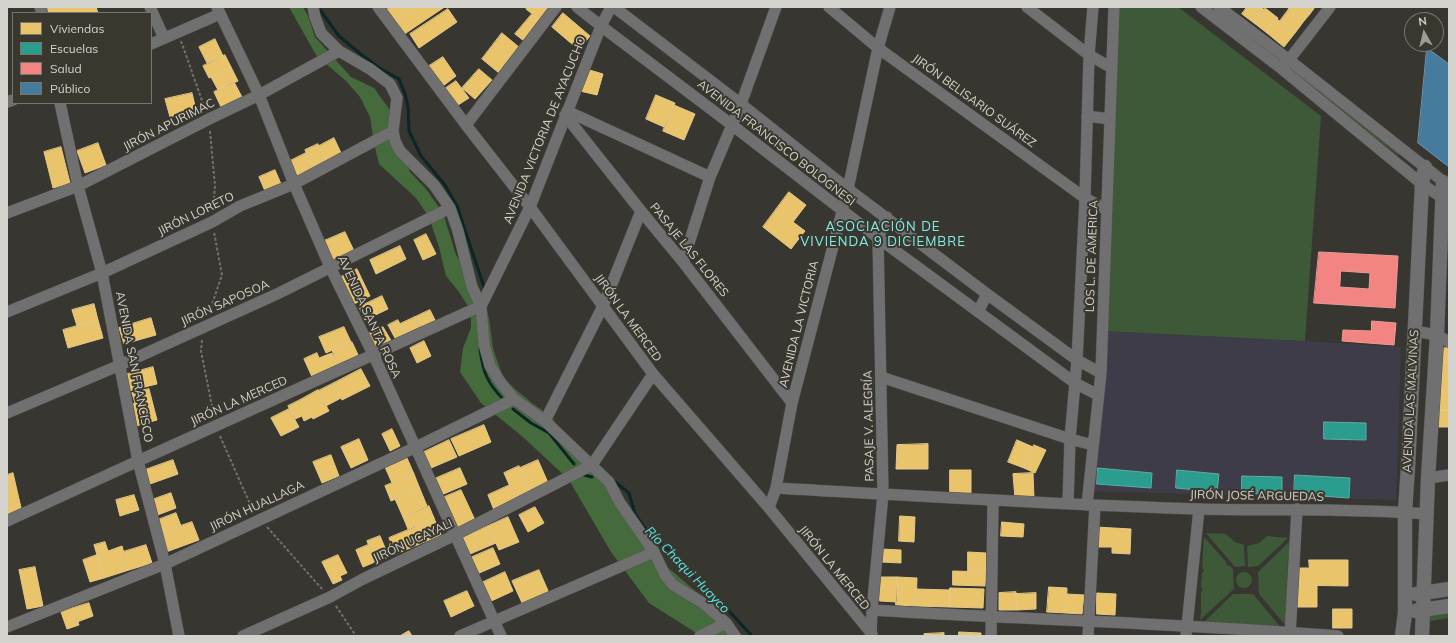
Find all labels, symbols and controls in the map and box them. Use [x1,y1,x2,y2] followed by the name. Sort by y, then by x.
[12,12,152,104] legend
[1404,12,1444,52] north arrow
[1417,14,1428,29] text: N
[50,21,104,36] text: Viviendas
[501,34,589,226] street label: AVENIDA VICTORIA DE AYACUCHO
[50,41,98,56] text: Escuelas
[909,51,1039,151] street label: JIRÓN BELISARIO SUÁREZ
[50,61,82,76] text: Salud
[694,77,858,209] street label: AVENIDA FRANCISCO BOLOGNESI
[50,81,90,96] text: Público
[121,96,217,154] street label: JIRÓN APURIMAC
[155,189,237,239] street label: JIRÓN LORETO
[647,200,731,300] street label: PASAJE LAS FLORES
[1083,200,1101,312] street label: LOS L. DE AMERICA
[800,219,966,250] district label: ASOCIACIÓN DE VIVIENDA 9 DICIEMBRE
[334,253,404,381] street label: AVENIDA SANTA ROSA
[776,259,822,389] street label: AVENIDA LA VICTORIA
[591,271,665,365] street label: JIRÓN LA MERCED
[179,277,271,329] street label: JIRÓN SAPOSOA
[112,290,156,444] street label: AVENIDA SAN FRANCISCO
[1400,329,1422,473] street label: AVENIDA LAS MALVINAS
[861,370,877,482] street label: PASAJE V. ALEGRÍA
[188,373,290,429] street label: JIRÓN LA MERCED
[208,478,306,534] street label: JIRÓN HUALLAGA
[1190,488,1324,504] street label: JIRÓN JOSÉ ARGUEDAS
[371,516,455,566] street label: JIRÓN UCAYALI
[642,523,732,617] water label: Río Chaqui Huayco
[795,523,873,613] street label: JIRÓN LA MERCED

